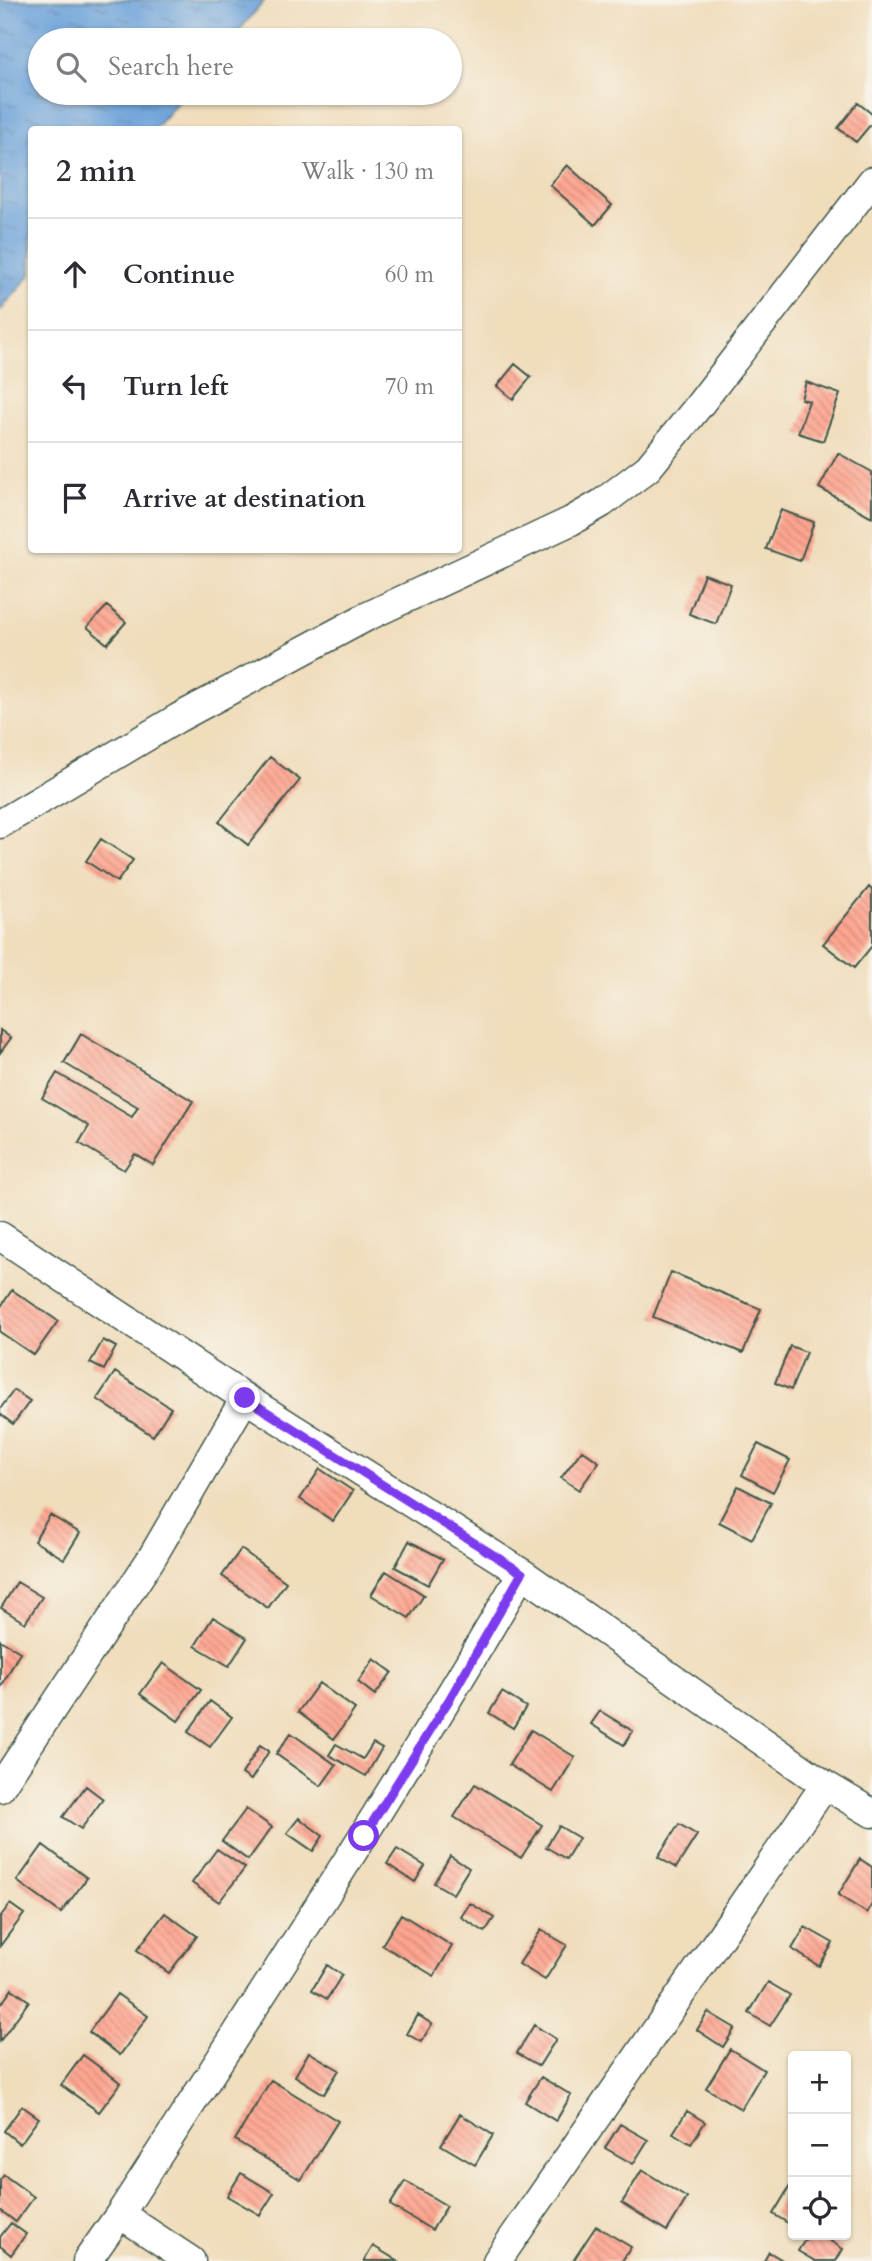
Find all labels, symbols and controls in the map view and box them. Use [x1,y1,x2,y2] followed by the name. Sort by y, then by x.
[28,28,462,105] search box
[52,48,90,86] icon: search
[108,49,234,84] text: Search here
[56,151,136,192] text: 2 min
[301,156,434,187] text: Walk · 130 m
[56,255,94,293] icon: ahead
[123,257,235,292] text: Continue
[385,259,434,290] text: 60 m
[56,367,94,405] icon: left
[123,369,228,404] text: Turn left
[385,371,434,402] text: 70 m
[56,479,94,517] icon: arrive
[123,481,366,516] text: Arrive at destination
[229,1382,260,1413] route end
[348,1820,379,1851] route start
[788,2051,851,2240] map controls
[788,2051,851,2114] button: +
[788,2114,851,2177] button: −
[788,2177,851,2240] button: locate

